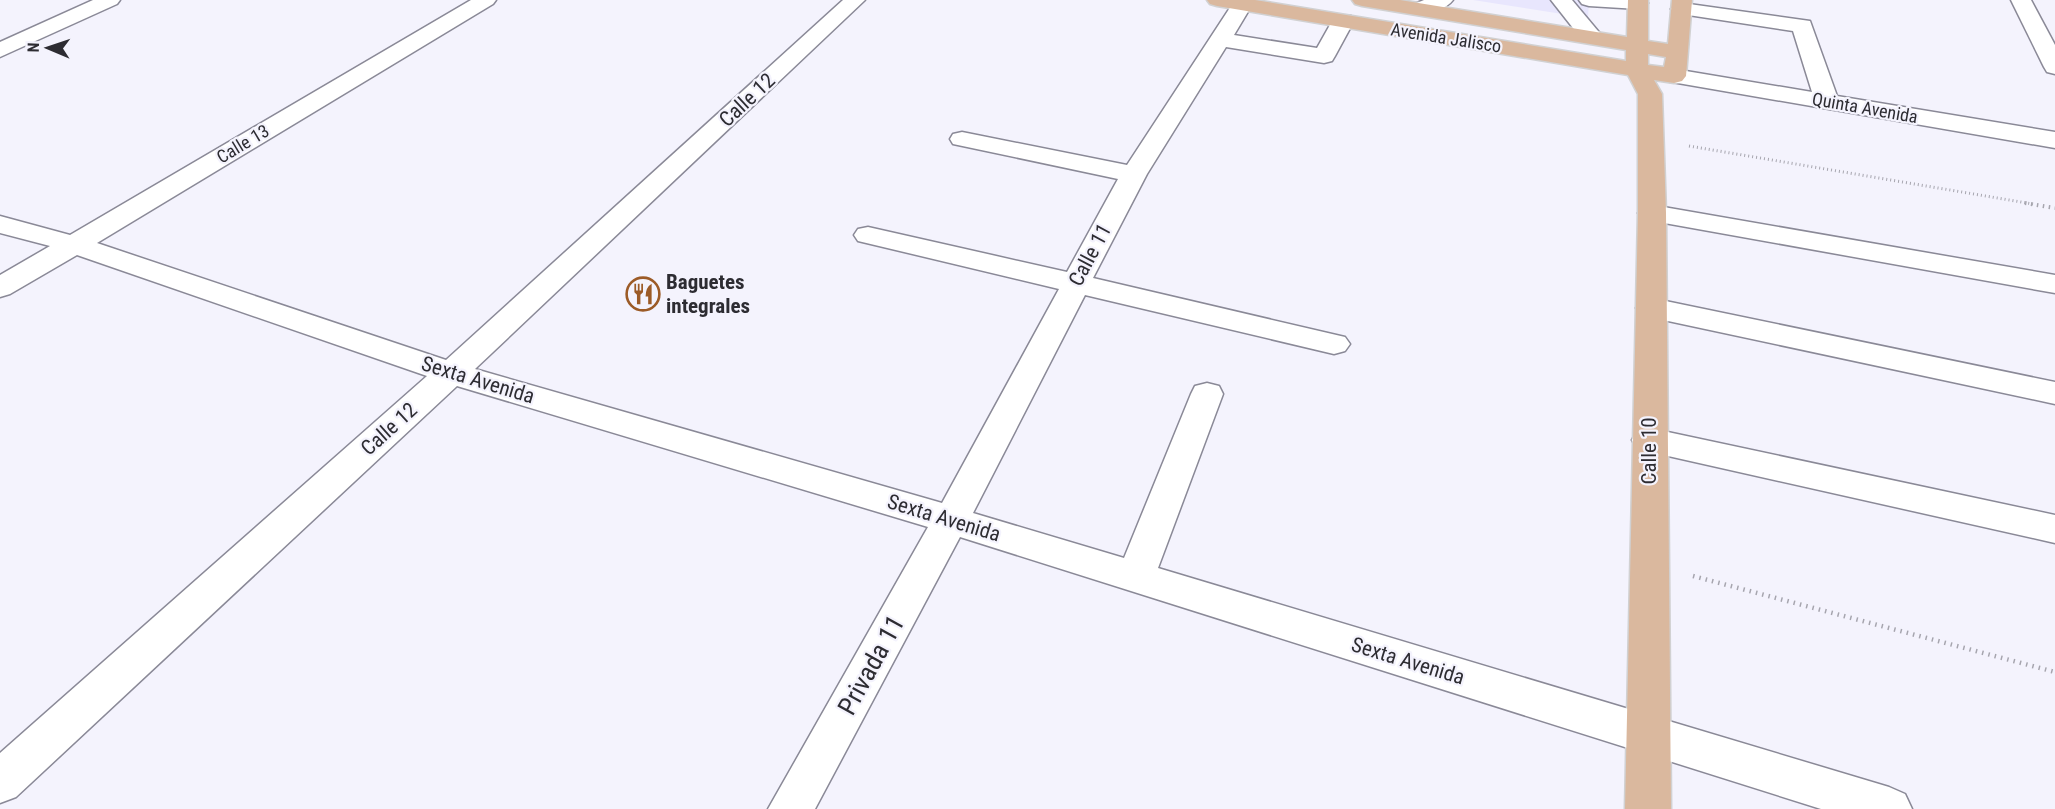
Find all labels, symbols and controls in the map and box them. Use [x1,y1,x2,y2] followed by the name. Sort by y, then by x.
[18,18,78,78] north arrow
[1389,18,1503,57] street label: Avenida Jalisco
[24,42,43,53] text: N
[714,68,780,132] street label: Calle 12
[1811,88,1920,127] street label: Quinta Avenida
[213,120,273,167] street label: Calle 13
[1064,220,1116,290] street label: Calle 11
[666,270,750,318] place label: Baguetes integrales
[625,276,661,312] restaurant icon: Baguetes integrales
[419,351,537,409] street label: Sexta Avenida
[356,398,422,460] street label: Calle 12
[1637,418,1661,485] street label: Calle 10
[885,489,1003,547] street label: Sexta Avenida
[832,610,910,720] street label: Privada 11
[1349,632,1467,690] street label: Sexta Avenida

